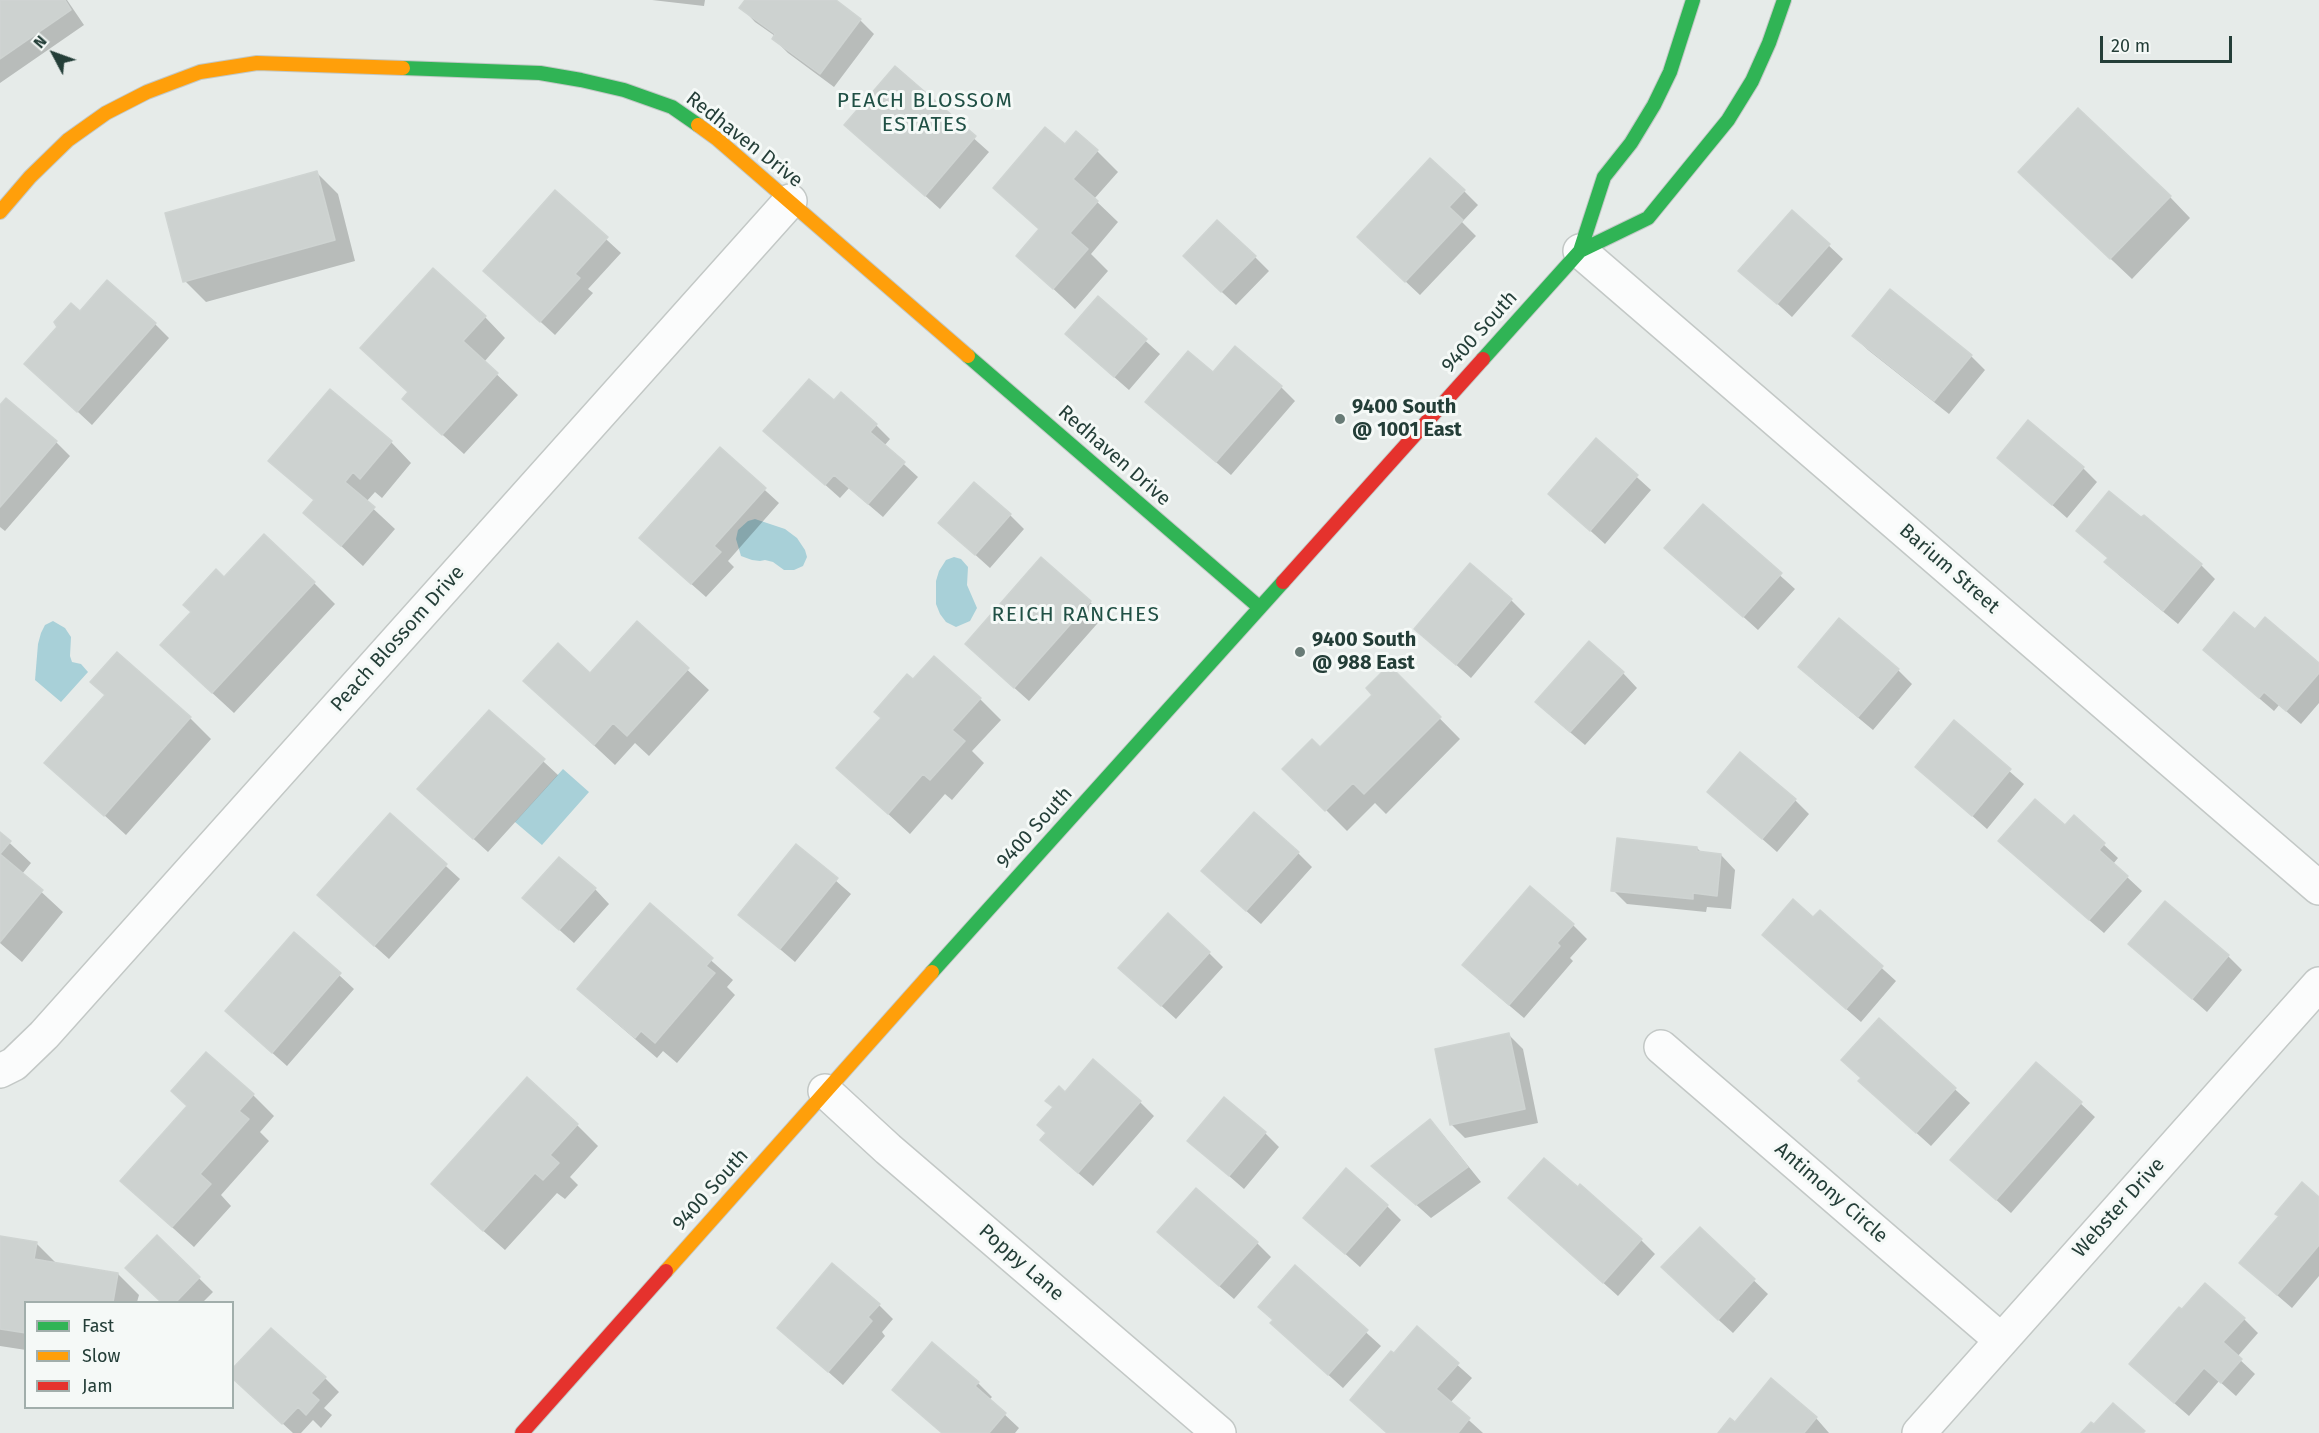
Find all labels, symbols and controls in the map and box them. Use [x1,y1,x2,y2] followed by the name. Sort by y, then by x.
[24,24,84,84] north arrow
[2103,24,2235,62] scale bar
[29,32,51,52] text: N
[2111,35,2150,57] text: 20 m
[681,87,807,193] street label: Redhaven Drive
[837,88,1013,138] district label: PEACH BLOSSOM ESTATES
[1437,286,1523,378] street label: 9400 South
[1352,395,1462,442] place label: 9400 South @ 1001 East
[1053,401,1175,511] street label: Redhaven Drive
[1333,412,1347,426] marker: 9400 South @ 1001 East
[1894,519,2004,619] street label: Barium Street
[326,561,470,717] street label: Peach Blossom Drive
[992,602,1160,628] district label: REICH RANCHES
[1312,628,1416,675] place label: 9400 South @ 988 East
[1293,645,1307,659] marker: 9400 South @ 988 East
[992,782,1078,874] street label: 9400 South
[1770,1137,1892,1249] street label: Antimony Circle
[668,1144,754,1236] street label: 9400 South
[2068,1153,2170,1263] street label: Webster Drive
[974,1220,1068,1306] street label: Poppy Lane
[24,1301,234,1409] legend
[82,1315,114,1337] text: Fast
[82,1345,120,1367] text: Slow
[82,1375,113,1397] text: Jam

